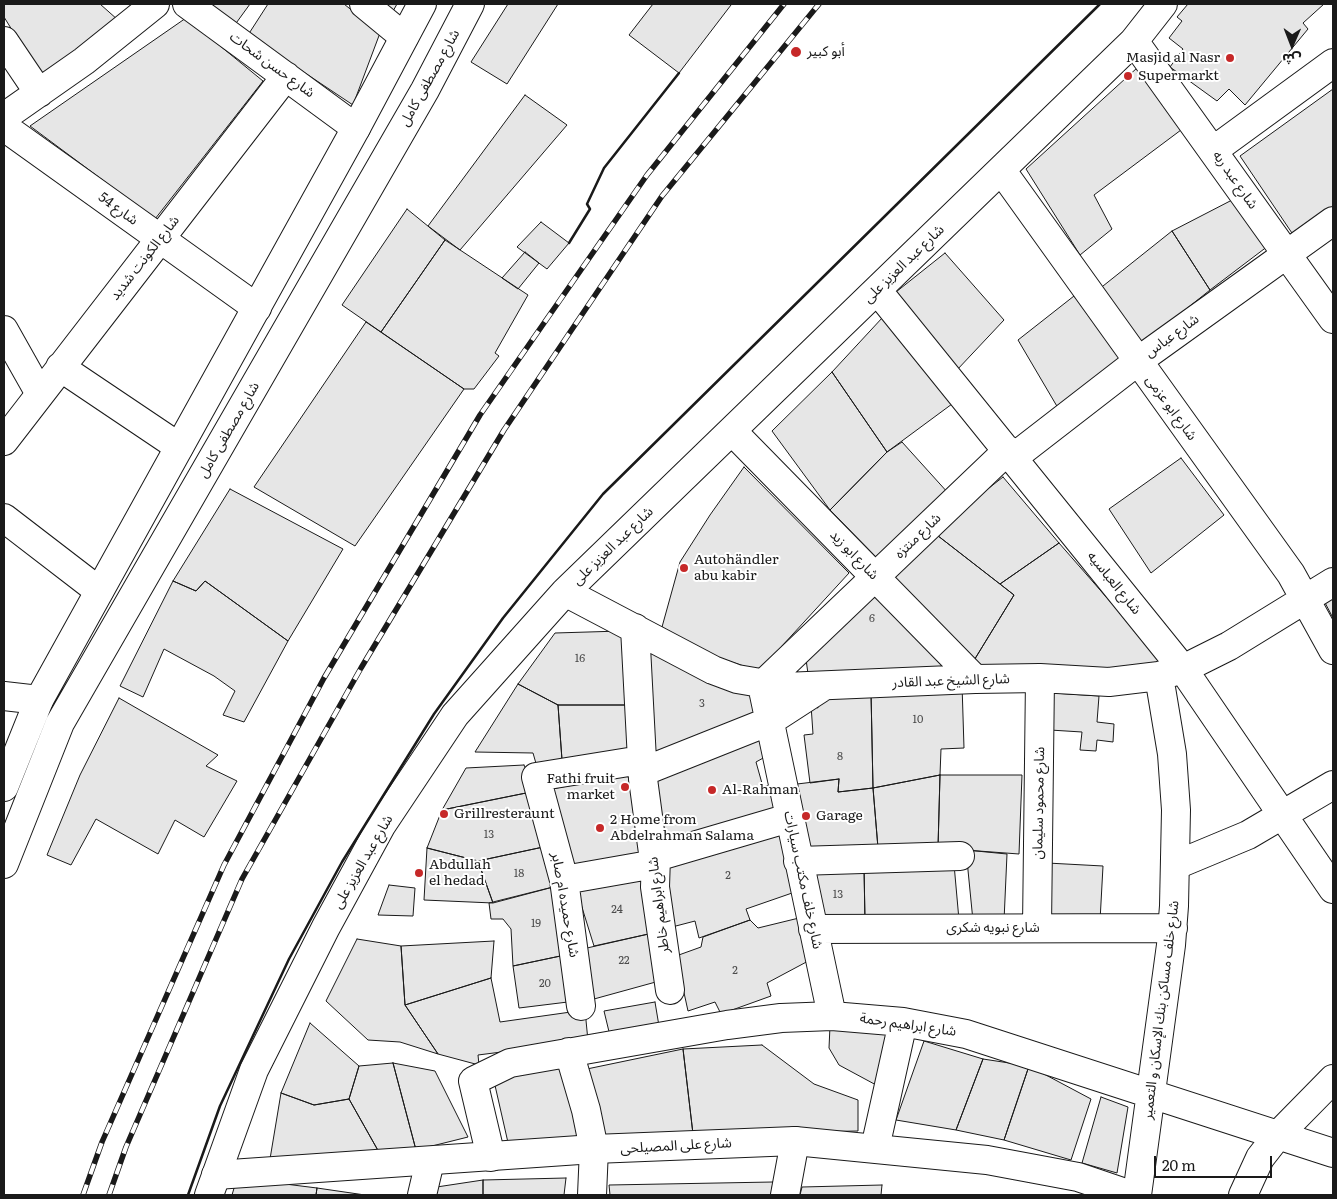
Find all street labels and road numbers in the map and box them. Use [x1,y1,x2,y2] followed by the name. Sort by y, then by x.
[396,27,464,129] street label: شارع مصطفى كامل
[226,28,318,102] street label: شارع حسن شحات
[1209,148,1261,212] street label: شارع عبد ربه
[95,189,141,229] street label: شارع 54
[107,212,183,304] street label: شارع الكونت شديد
[860,221,948,307] street label: شارع عبد العزيز على
[1142,311,1202,361] street label: شارع عباس
[1142,372,1200,444] street label: شارع ابو عزمى
[195,379,263,481] street label: شارع مصطفى كامل
[569,503,657,589] street label: شارع عبد العزيز على
[891,510,945,562] street label: شارع منتزه
[826,527,882,583] street label: شارع ابو زيد
[1083,548,1145,618] street label: شارع العباسيه
[892,671,1010,691] street label: شارع الشيخ عبد القادر
[1030,747,1048,859] street label: شارع محمود سليمان
[780,809,826,951] street label: شارع خلف مكتب سيارات
[329,812,397,912] street label: شارع عبد العزيز على
[547,851,583,959] street label: شارع حميده ام صابر
[645,856,673,954] street label: شارع ابراهيم خاطر
[1139,900,1183,1120] street label: شارع خلف مساكن بنك الإسكان و التعمير
[946,920,1040,936] street label: شارع نبويه شكرى
[859,1010,957,1040] street label: شارع ابراهيم رحمة
[620,1135,732,1157] street label: شارع على المصيلحى

